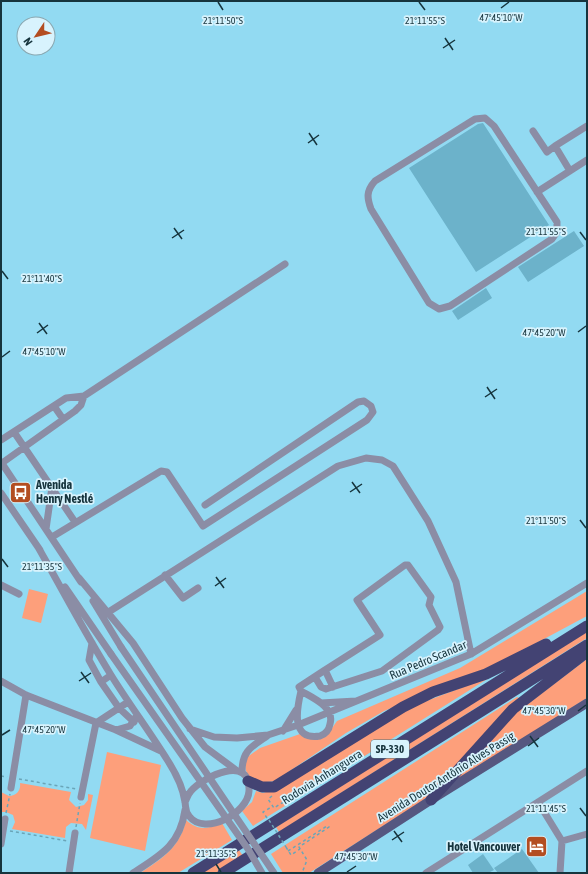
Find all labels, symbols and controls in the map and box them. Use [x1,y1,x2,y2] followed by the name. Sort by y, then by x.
[479,12,523,23] text: 47°45'10"W
[203,15,243,26] text: 21°11'50"S
[405,15,445,26] text: 21°11'55"S
[16,16,56,56] north arrow
[21,36,35,48] text: N
[526,226,566,237] text: 21°11'55"S
[22,273,62,284] text: 21°11'40"S
[522,327,566,338] text: 47°45'20"W
[22,346,66,357] text: 47°45'10"W
[35,478,94,506] place label: Avenida Henry Nestlé
[8,479,34,505] bus stop icon: Avenida Henry Nestlé
[526,515,566,526] text: 21°11'50"S
[22,561,62,572] text: 21°11'35"S
[387,637,469,683] street label: Rua Pedro Scandar
[522,705,566,716] text: 47°45'30"W
[22,724,66,735] text: 47°45'20"W
[375,728,518,825] street label: Avenida Doutor Antônio Alves Passig
[371,740,409,758] road number: SP-330
[279,747,365,807] street label: Rodovia Anhanguera
[526,803,566,814] text: 21°11'45"S
[523,834,549,860] hotel icon: Hotel Vancouver
[447,840,520,854] place label: Hotel Vancouver
[196,848,236,859] text: 21°11'35"S
[334,851,378,862] text: 47°45'30"W

